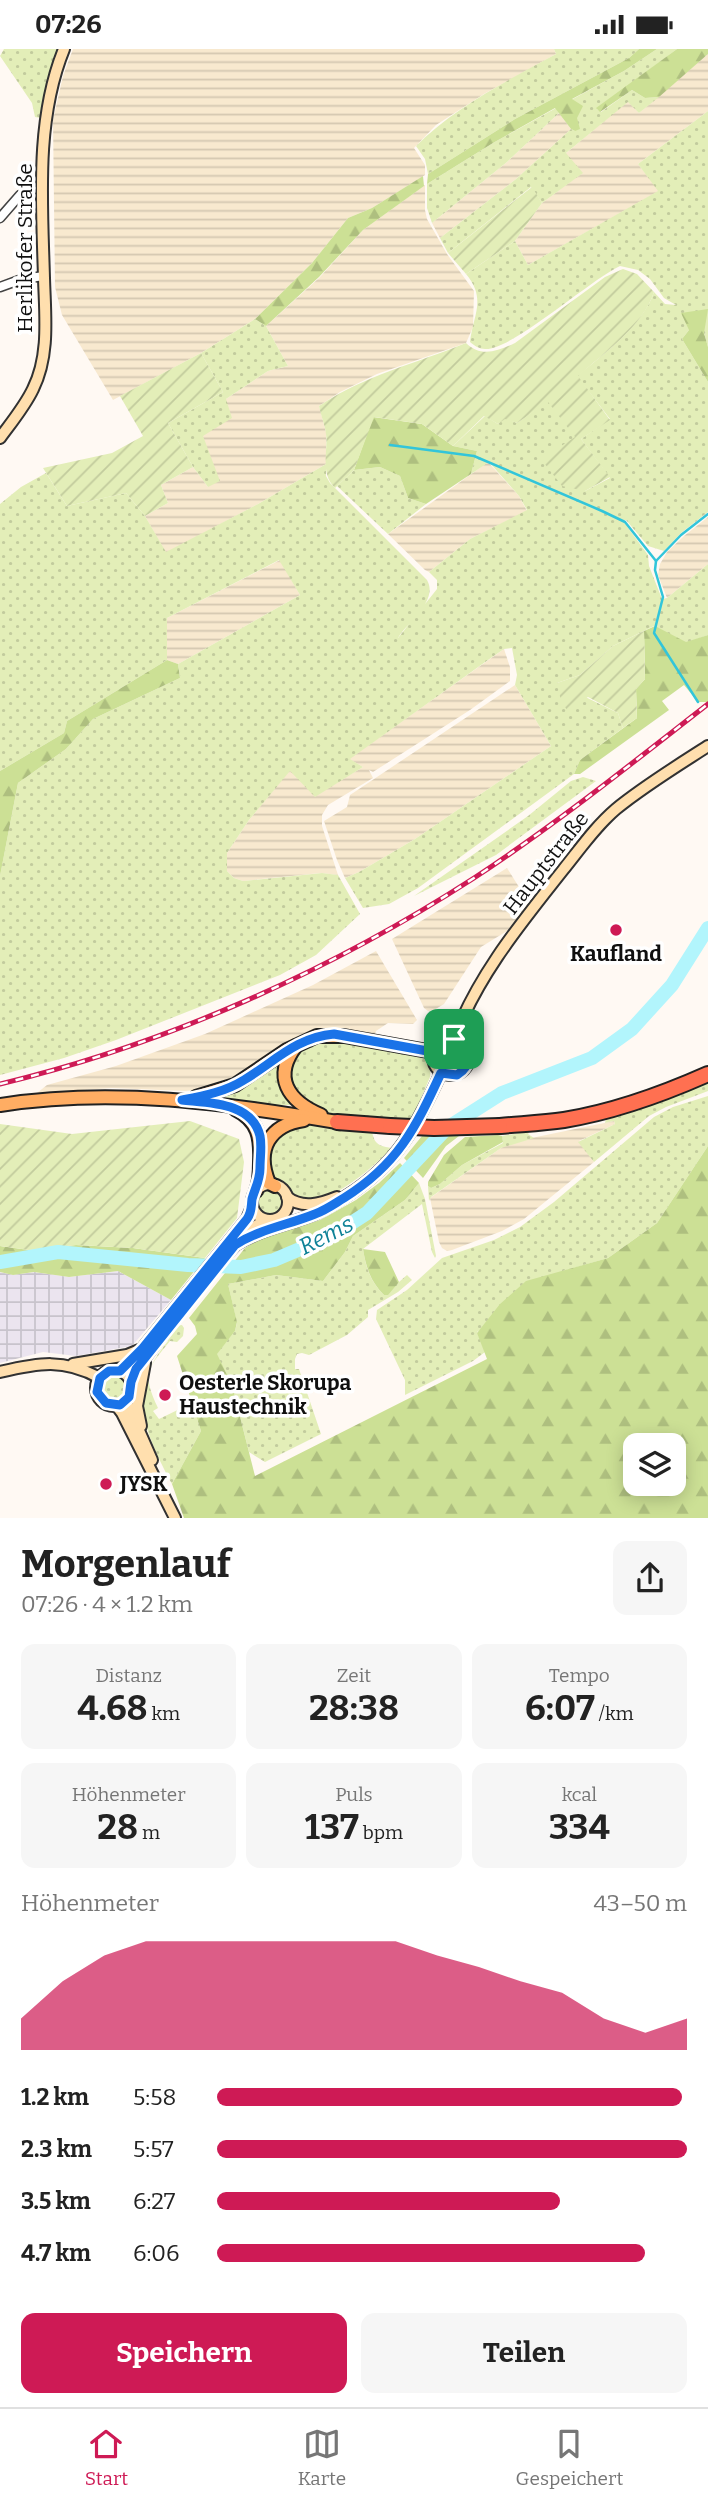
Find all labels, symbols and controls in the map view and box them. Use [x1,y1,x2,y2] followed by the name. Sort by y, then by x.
[35,9,102,40] text: 07:26
[12,163,38,333] street label: Herlikofer Straße
[498,806,594,920] street label: Hauptstraße
[608,922,624,938] marker: Kaufland
[570,941,662,967] place label: Kaufland
[424,1009,484,1069] pin
[435,1020,473,1058] icon: arrive
[294,1209,358,1261] water label: Rems
[179,1370,351,1420] place label: Oesterle Skorupa Haustechnik
[157,1387,173,1403] marker: Oesterle Skorupa Haustechnik
[623,1433,686,1496] map controls
[623,1433,686,1496] button: layers
[119,1471,168,1497] place label: JYSK
[98,1476,114,1492] marker: JYSK
[21,1541,231,1587] text: Morgenlauf
[613,1541,687,1615] button: share
[21,1590,193,1618] text: 07:26 · 4 × 1.2 km
[96,1664,162,1687] text: Distanz
[337,1664,371,1687] text: Zeit
[549,1664,610,1687] text: Tempo
[77,1687,148,1729] text: 4.68
[309,1687,399,1729] text: 28:38
[525,1687,595,1729] text: 6:07
[148,1702,180,1725] text: km
[595,1702,634,1725] text: /km
[72,1783,186,1806] text: Höhenmeter
[335,1783,373,1806] text: Puls
[562,1783,597,1806] text: kcal
[97,1806,138,1848] text: 28
[305,1806,359,1848] text: 137
[549,1806,610,1848] text: 334
[138,1821,160,1844] text: m
[359,1821,403,1844] text: bpm
[21,1889,159,1917] text: Höhenmeter
[593,1889,687,1917] text: 43–50 m
[21,2083,89,2111] text: 1.2 km
[133,2083,176,2111] text: 5:58
[21,2135,92,2163] text: 2.3 km
[133,2135,174,2163] text: 5:57
[21,2187,91,2215] text: 3.5 km
[133,2187,175,2215] text: 6:27
[21,2239,91,2267] text: 4.7 km
[133,2239,180,2267] text: 6:06
[21,2313,347,2393] button: Speichern
[361,2313,687,2393] button: Teilen
[85,2425,128,2490] tab: Start
[298,2425,346,2490] tab: Karte
[516,2425,623,2490] tab: Gespeichert

